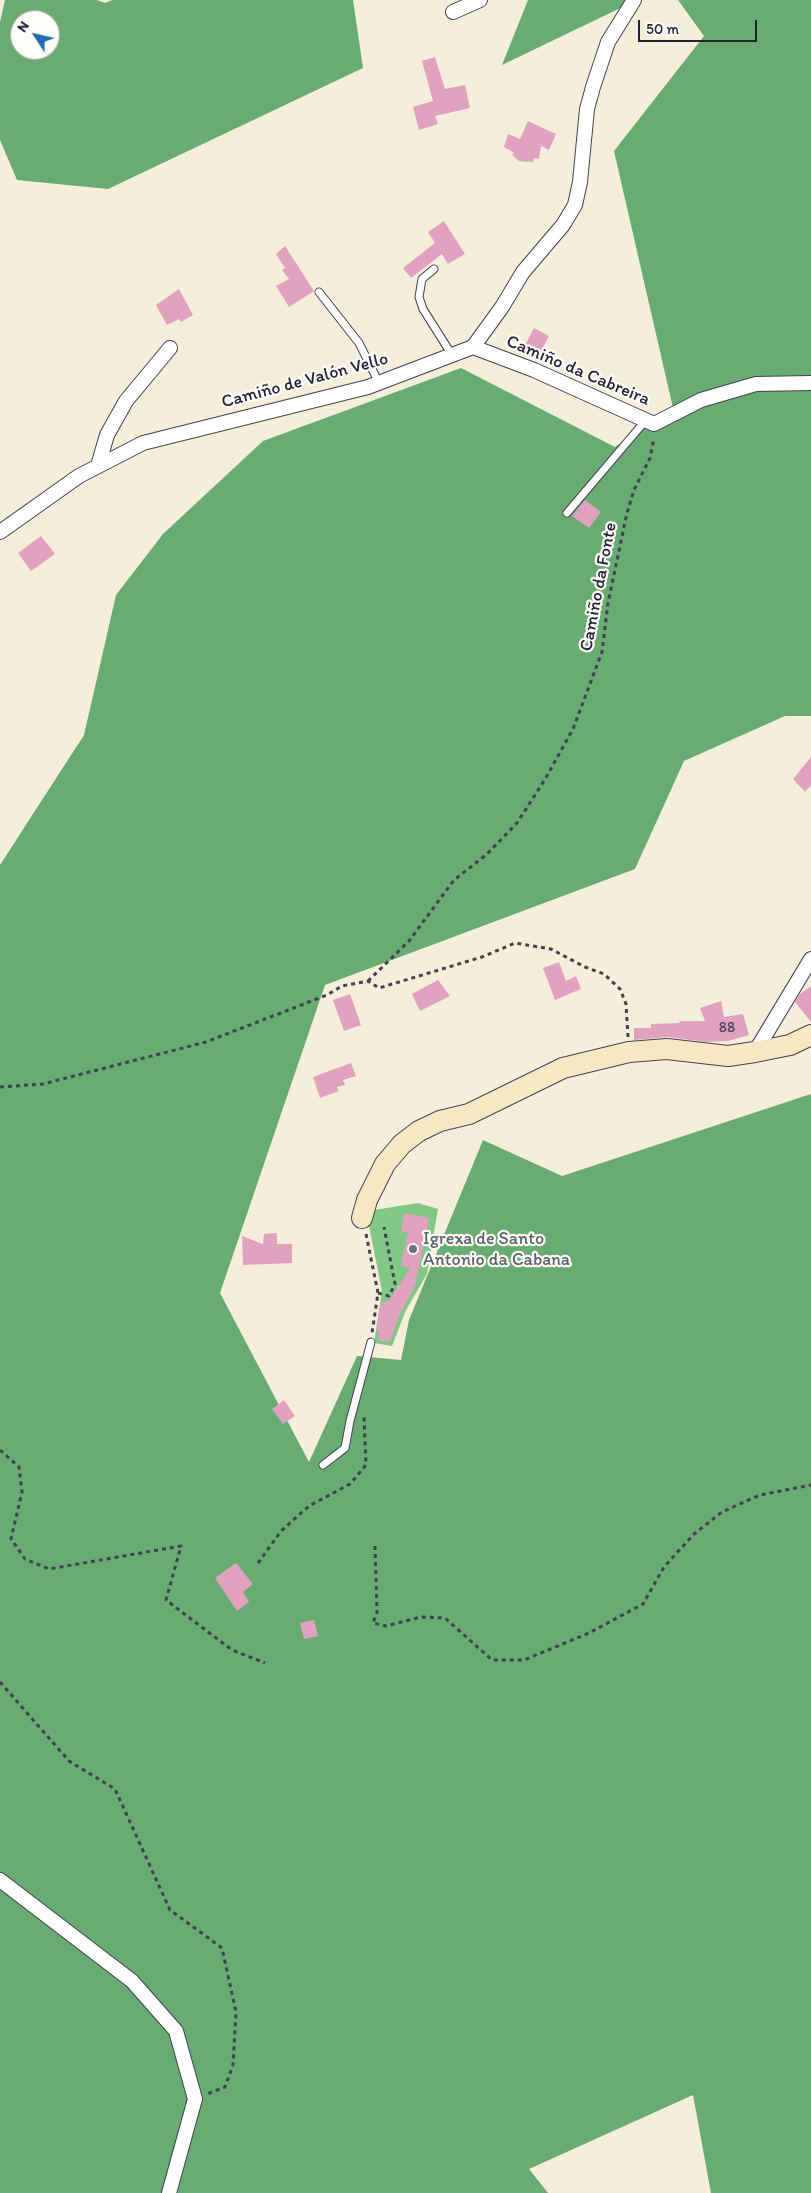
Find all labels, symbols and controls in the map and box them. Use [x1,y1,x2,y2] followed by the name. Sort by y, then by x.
[10,10,60,60] north arrow
[641,10,760,42] scale bar
[13,18,33,35] text: N
[646,20,679,38] text: 50 m
[503,331,653,411] street label: Camiño da Cabreira
[219,348,391,414] street label: Camiño de Valón Vello
[576,521,622,653] street label: Camiño da Fonte
[719,1019,735,1037] house number: 88
[423,1228,570,1270] place label: Igrexa de Santo Antonio da Cabana
[407,1243,419,1255] marker: Igrexa de Santo Antonio da Cabana

